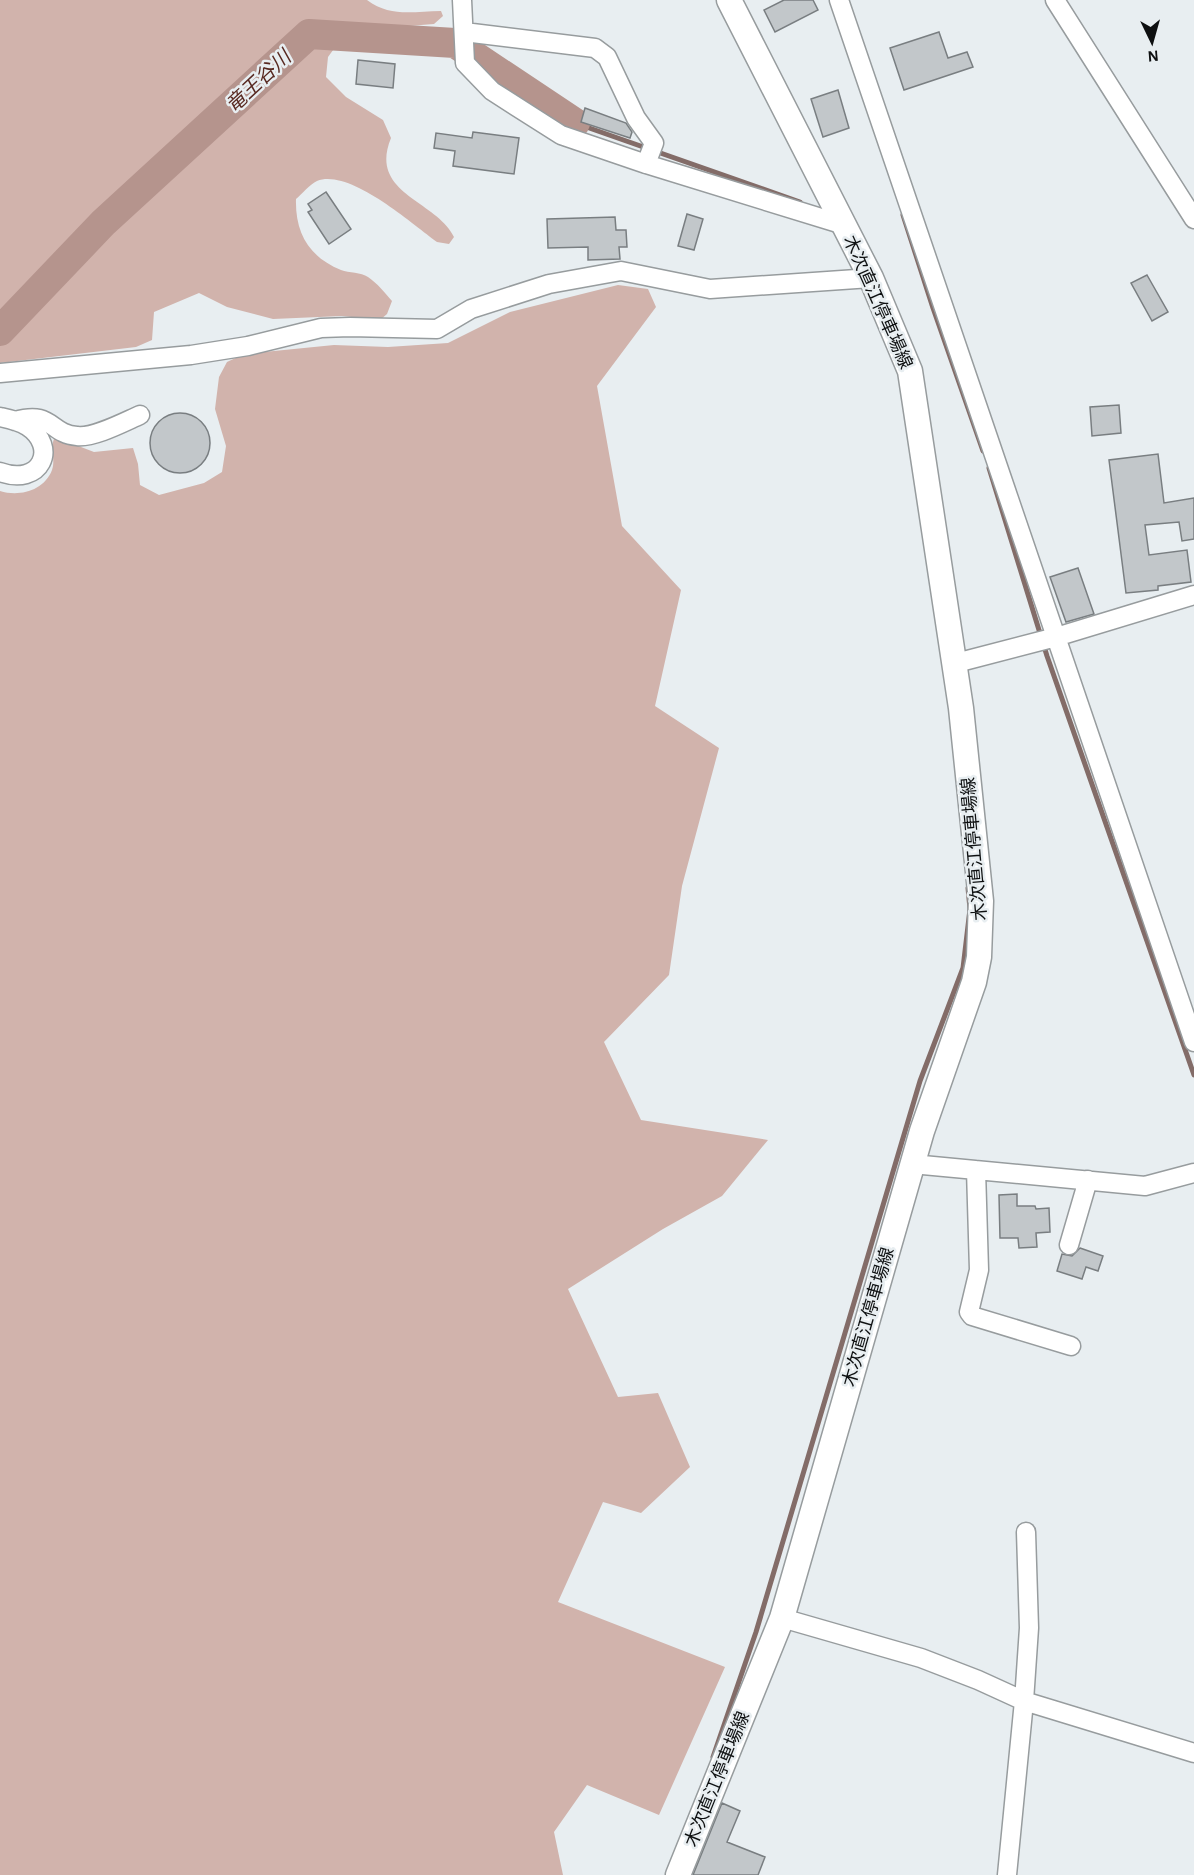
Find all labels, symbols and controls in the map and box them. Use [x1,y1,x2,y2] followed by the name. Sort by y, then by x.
[1122,12,1182,72] north arrow
[222,45,296,116] water label: 竜王谷川
[1147,47,1159,64] text: N
[840,232,916,372] street label: 木次直江停車場線
[958,776,990,922] street label: 木次直江停車場線
[839,1245,897,1389] street label: 木次直江停車場線
[681,1708,753,1850] street label: 木次直江停車場線

